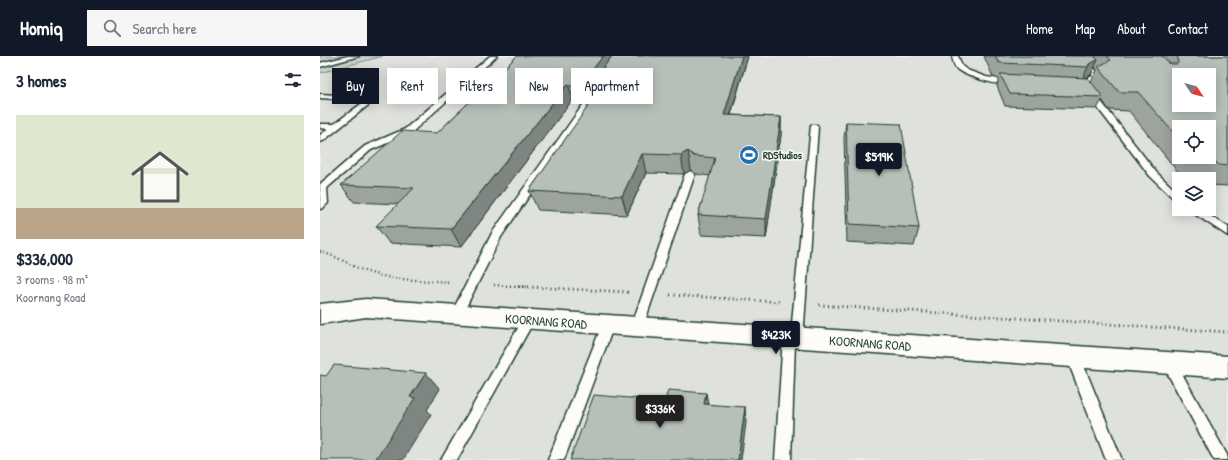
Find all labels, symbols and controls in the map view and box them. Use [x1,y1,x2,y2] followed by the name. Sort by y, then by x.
[87,10,367,46] search box
[20,15,63,41] text: Homiq
[101,17,123,39] icon: search
[133,18,197,39] text: Search here
[1026,19,1053,38] text: Home
[1075,19,1095,38] text: Map
[1117,19,1146,38] text: About
[1168,19,1208,38] text: Contact
[332,68,379,104] chip: Buy
[387,68,438,104] chip: Rent
[446,68,507,104] chip: Filters
[515,68,563,104] chip: New
[571,68,653,104] chip: Apartment
[1172,68,1216,112] north arrow
[1172,68,1216,216] map controls
[16,69,66,92] text: 3 homes
[282,69,304,91] icon: filters
[1172,120,1216,164] button: locate
[124,141,196,213] icon: home
[851,143,907,177] pin: $519K
[738,144,760,166] sports icon: RDStudios
[865,147,893,165] text: $519K
[763,148,803,162] place label: RDStudios
[1172,172,1216,216] button: layers
[16,247,73,270] text: $336,000
[16,270,88,288] text: 3 rooms · 98 m²
[16,288,85,306] text: Koornang Road
[504,309,588,333] street label: KOORNANG ROAD
[748,321,804,355] pin: $423K
[761,325,791,343] text: $423K
[828,331,912,355] street label: KOORNANG ROAD
[632,395,688,429] pin: $336K
[645,399,675,417] text: $336K

